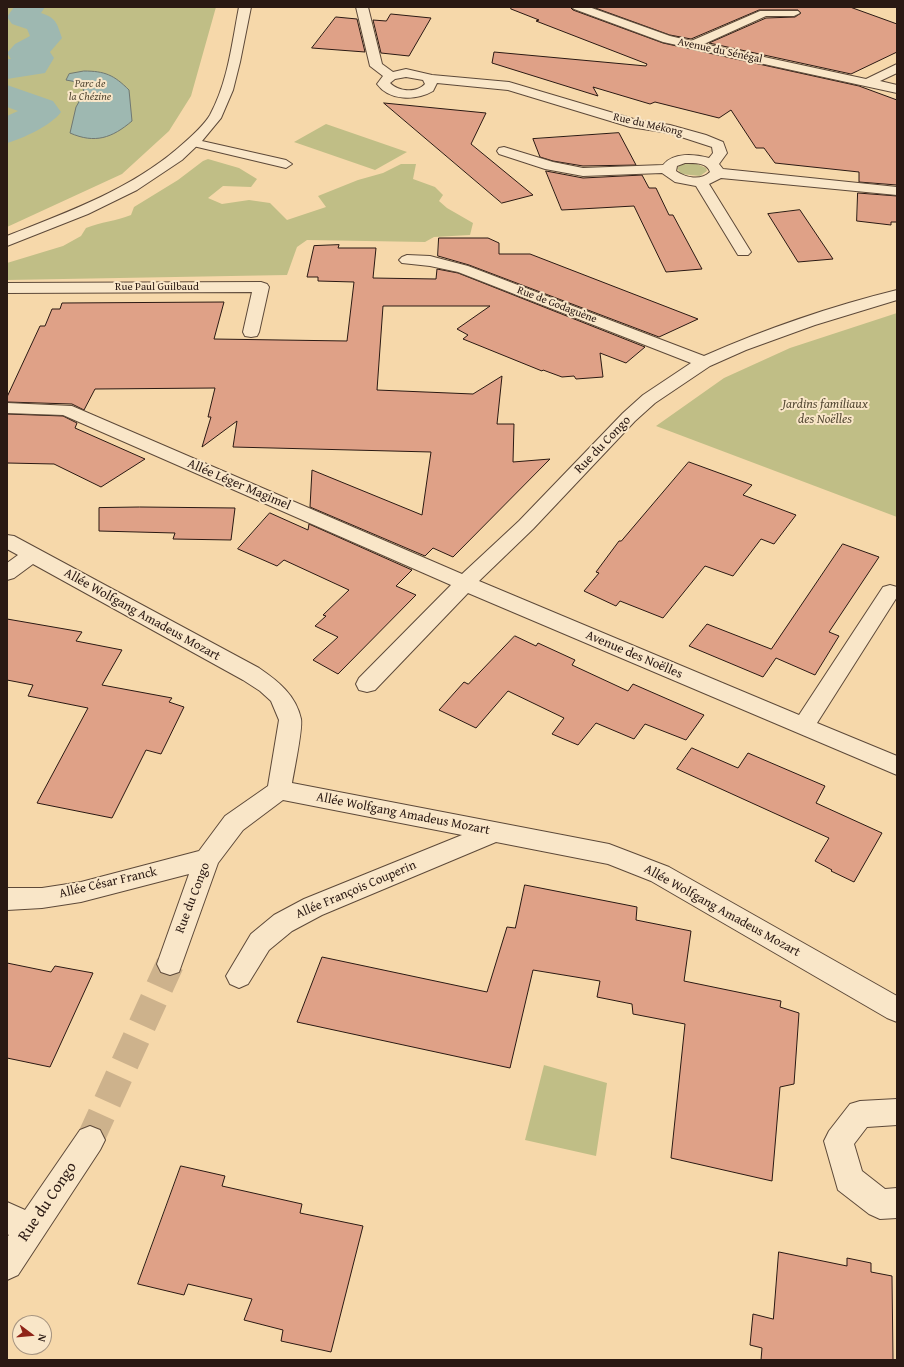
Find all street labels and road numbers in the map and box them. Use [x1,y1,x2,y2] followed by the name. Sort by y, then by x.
[677,36,763,66] street label: Avenue du Sénégal
[612,111,684,139] street label: Rue du Mékong
[115,280,199,294] street label: Rue Paul Guilbaud
[515,284,599,326] street label: Rue de Godaguène
[572,413,634,477] street label: Rue du Congo
[185,456,293,514] street label: Allée Léger Magimel
[61,565,223,665] street label: Allée Wolfgang Amadeus Mozart
[583,628,685,682] street label: Avenue des Noëlles
[315,790,491,838] street label: Allée Wolfgang Amadeus Mozart
[293,858,419,922] street label: Allée François Couperin
[172,860,214,936] street label: Rue du Congo
[641,861,803,961] street label: Allée Wolfgang Amadeus Mozart
[57,864,159,902] street label: Allée César Franck
[14,1159,82,1245] street label: Rue du Congo

